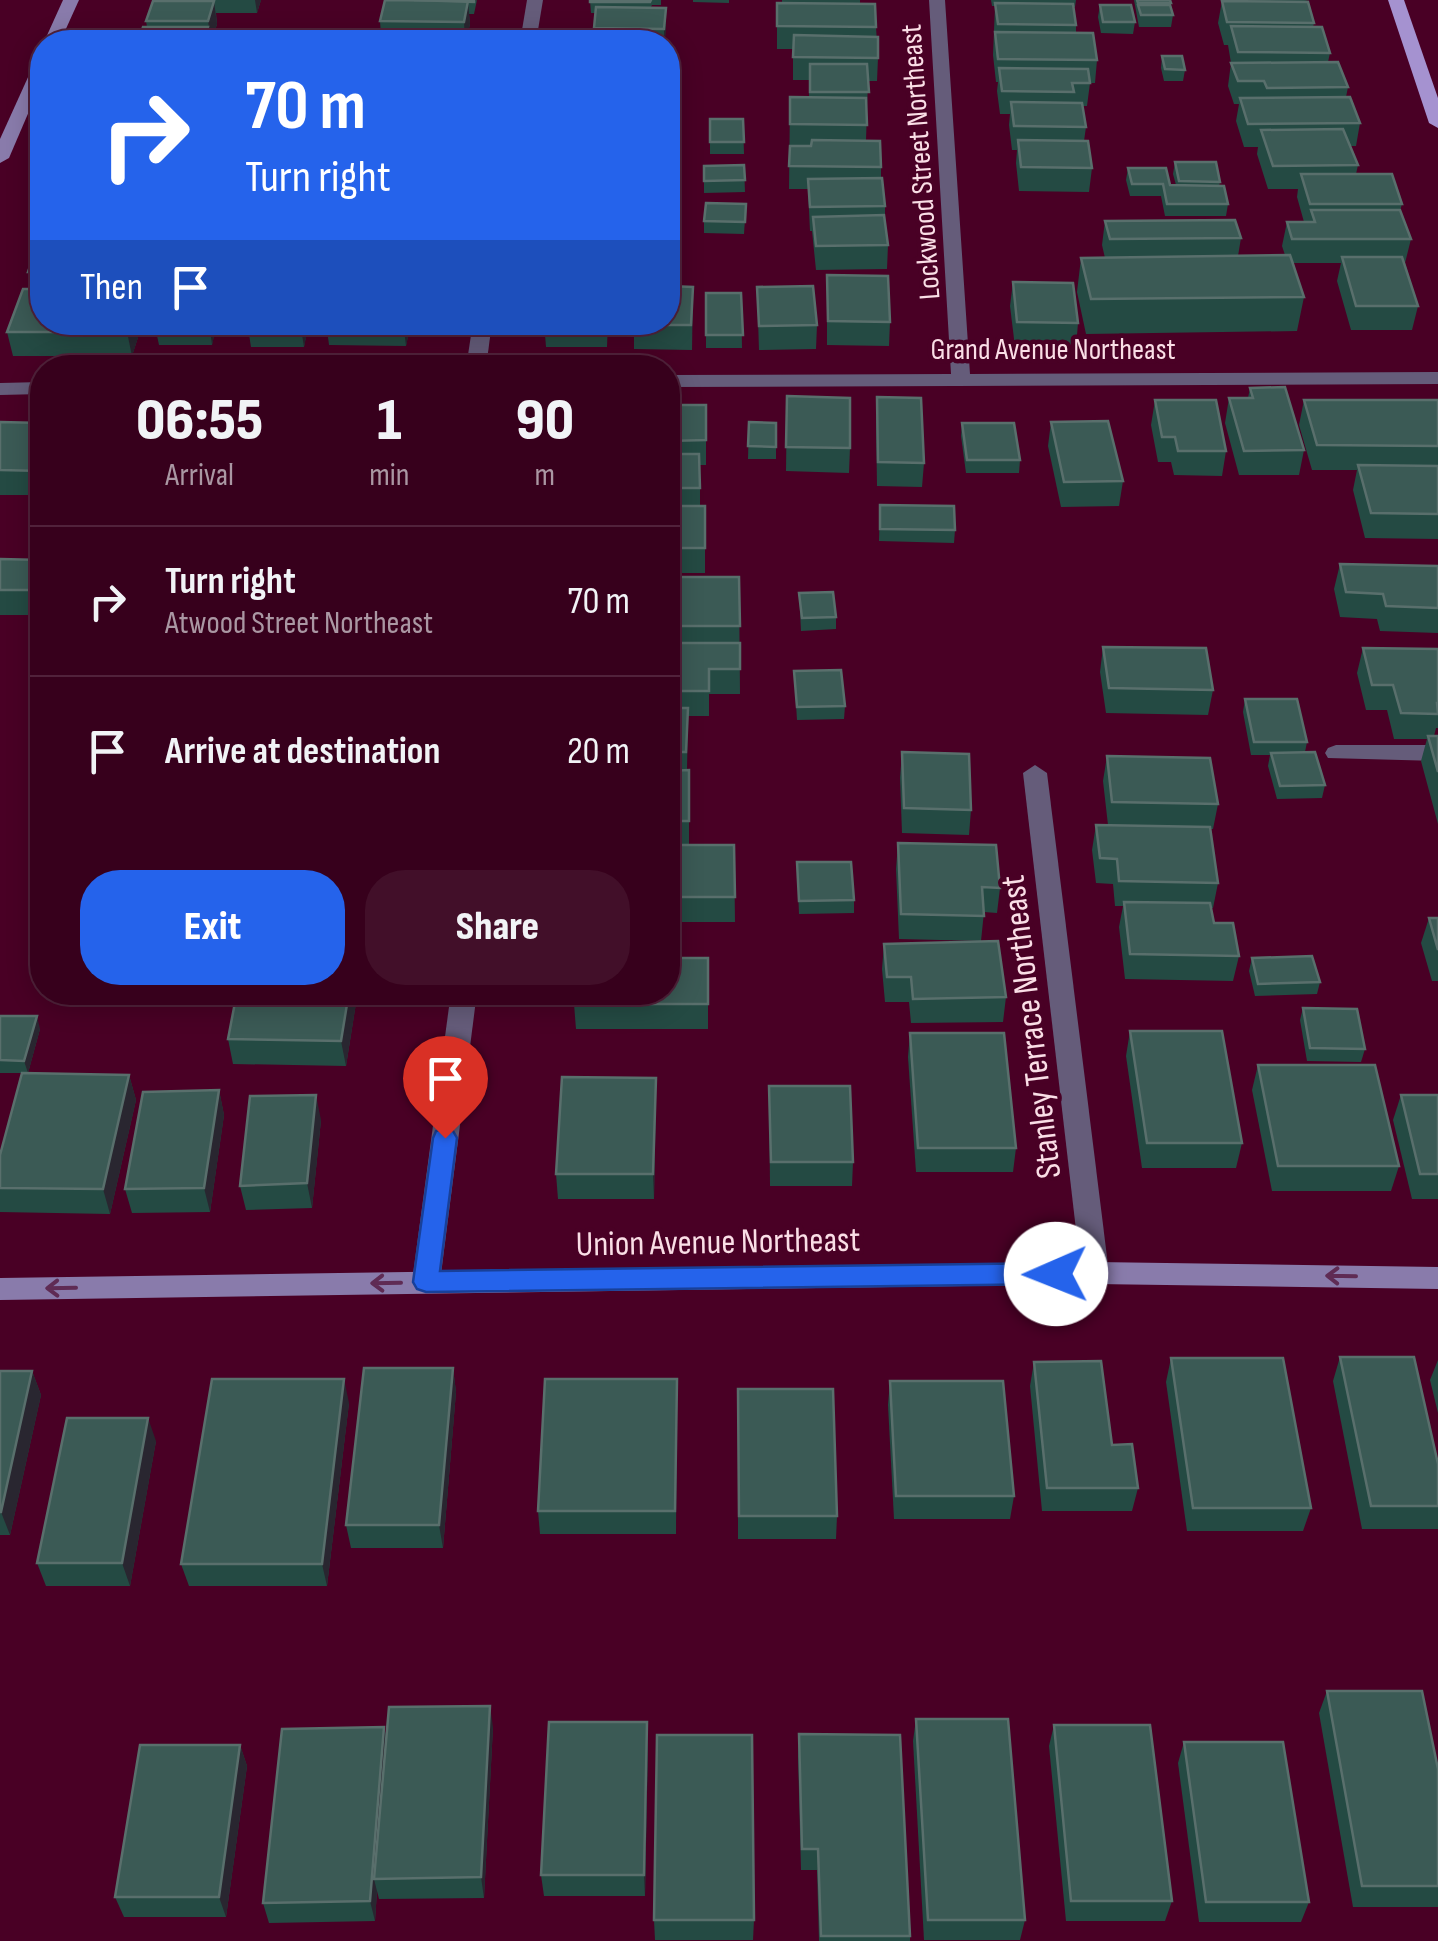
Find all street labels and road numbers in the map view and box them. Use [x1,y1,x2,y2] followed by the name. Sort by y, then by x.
[893,23,949,301] street label: Lockwood Street Northeast
[930,332,1176,368] street label: Grand Avenue Northeast
[992,873,1071,1181] street label: Stanley Terrace Northeast
[576,1219,861,1266] street label: Union Avenue Northeast

